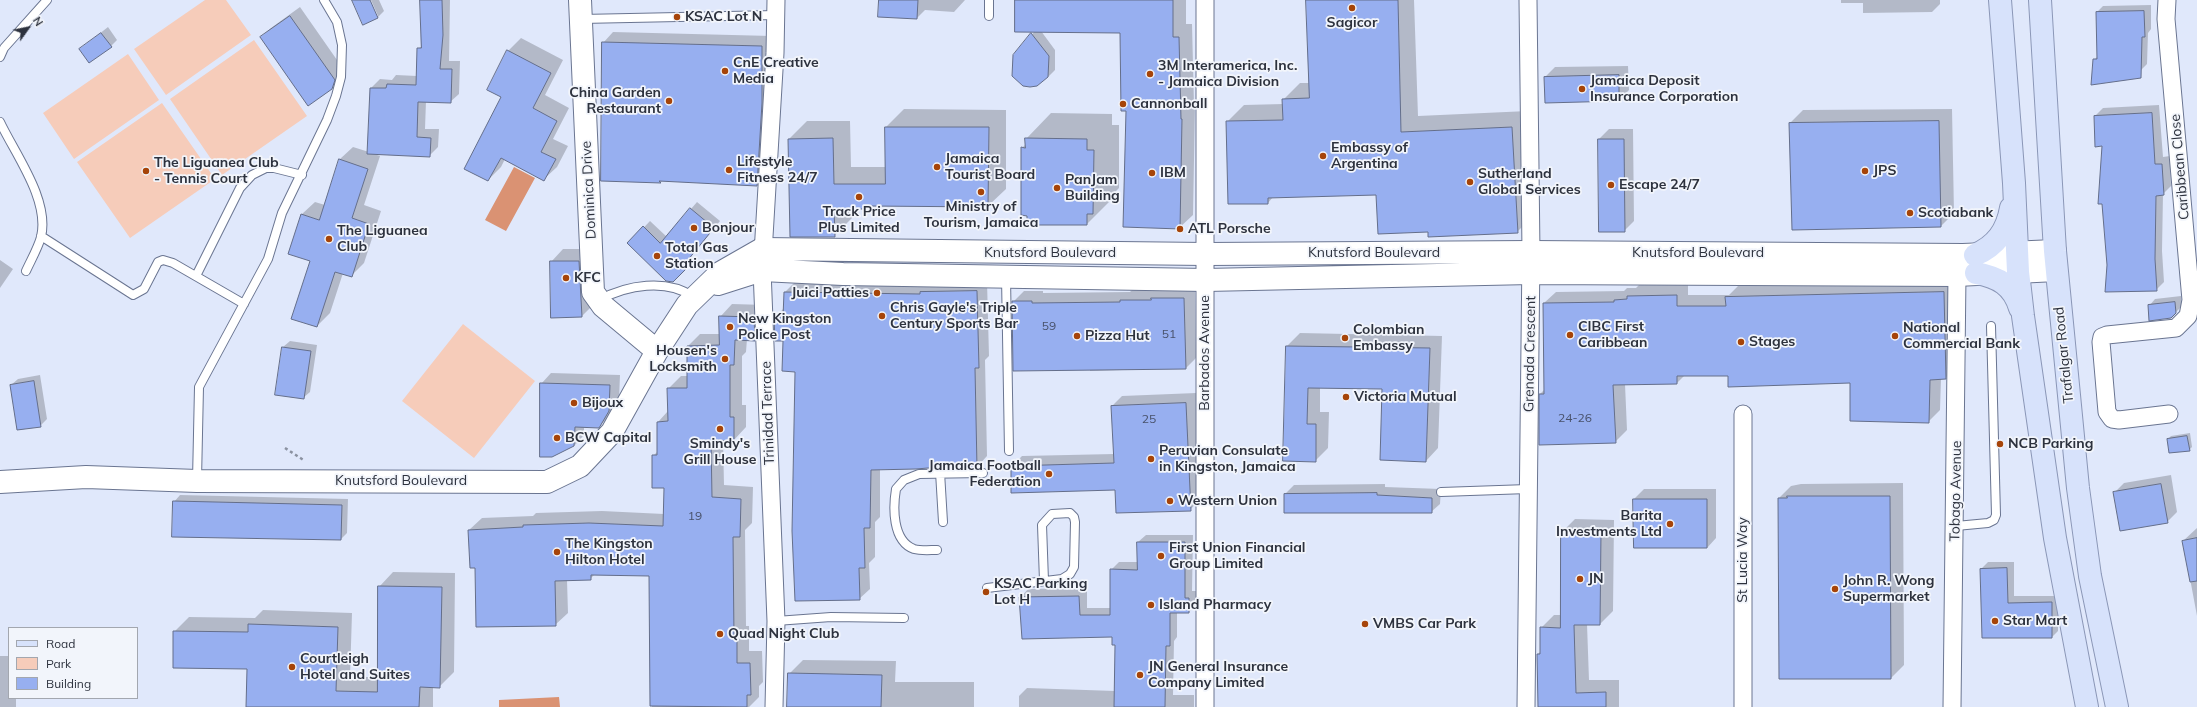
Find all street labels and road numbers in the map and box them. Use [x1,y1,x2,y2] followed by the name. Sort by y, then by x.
[2167,113,2193,221] street label: Caribbean Close
[578,140,600,240] street label: Dominica Drive
[984,245,1116,261] street label: Knutsford Boulevard
[1308,245,1440,261] street label: Knutsford Boulevard
[1632,245,1764,261] street label: Knutsford Boulevard
[1197,295,1213,411] street label: Barbados Avenue
[1521,296,1539,412] street label: Grenada Crescent
[2051,306,2077,404] street label: Trafalgar Road
[758,361,778,465] street label: Trinidad Terrace
[1947,440,1965,542] street label: Tobago Avenue
[335,473,467,489] street label: Knutsford Boulevard
[1735,517,1751,603] street label: St Lucia Way

